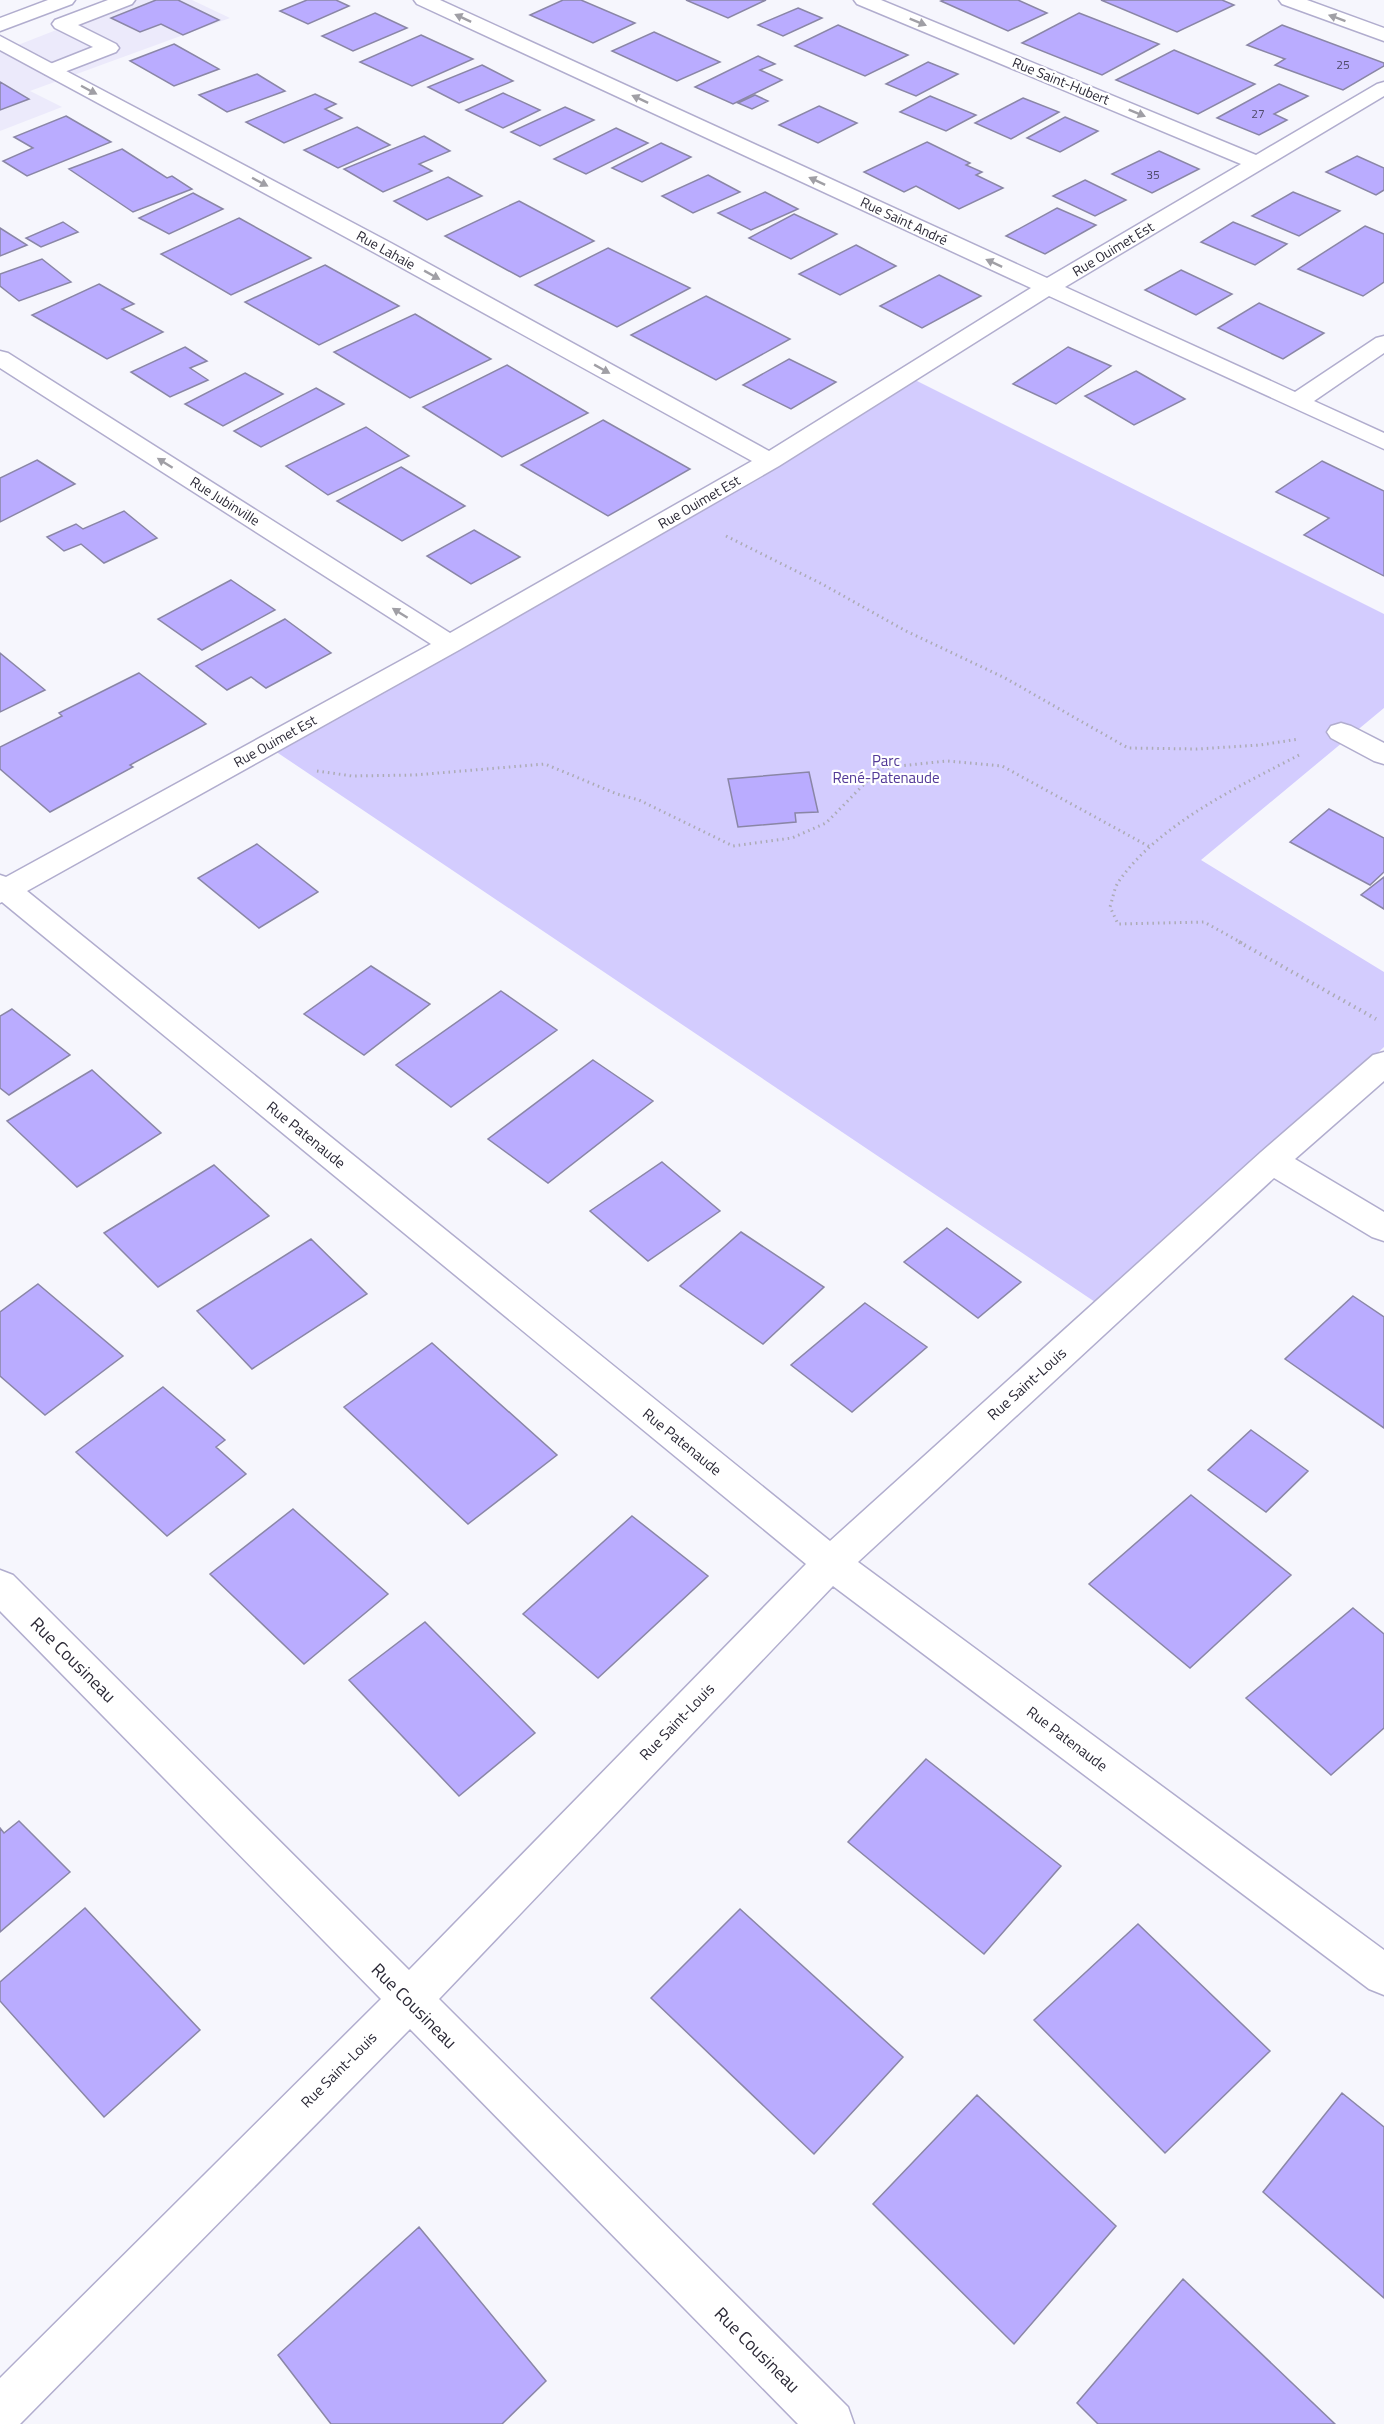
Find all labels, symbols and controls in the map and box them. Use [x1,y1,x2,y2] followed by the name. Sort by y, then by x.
[1327,12,1345,22] one-way arrow
[454,13,471,22] one-way arrow
[910,17,928,27] one-way arrow
[1009,51,1113,110] street label: Rue Saint-Hubert
[1336,55,1350,74] house number: 25
[80,85,97,95] one-way arrow
[631,94,649,104] one-way arrow
[1251,104,1265,123] house number: 27
[1129,108,1147,118] one-way arrow
[1146,165,1160,184] house number: 35
[808,176,826,186] one-way arrow
[252,177,269,187] one-way arrow
[857,191,951,250] street label: Rue Saint André
[1068,216,1158,281] street label: Rue Ouimet Est
[353,225,420,274] street label: Rue Lahaie
[986,258,1003,267] one-way arrow
[423,270,440,280] one-way arrow
[594,364,611,374] one-way arrow
[157,458,173,469] one-way arrow
[654,469,744,534] street label: Rue Ouimet Est
[186,471,264,530] street label: Rue Jubinville
[392,608,408,619] one-way arrow
[230,709,320,772] street label: Rue Ouimet Est
[832,749,940,789] park label: Parc René-Patenaude
[262,1095,351,1174] street label: Rue Patenaude
[982,1342,1071,1426] street label: Rue Saint-Louis
[638,1402,727,1481] street label: Rue Patenaude
[24,1611,122,1709] street label: Rue Cousineau
[634,1678,720,1766] street label: Rue Saint-Louis
[1022,1700,1113,1777] street label: Rue Patenaude
[365,1957,463,2055] street label: Rue Cousineau
[295,2026,382,2113] street label: Rue Saint-Louis
[708,2301,806,2399] street label: Rue Cousineau

